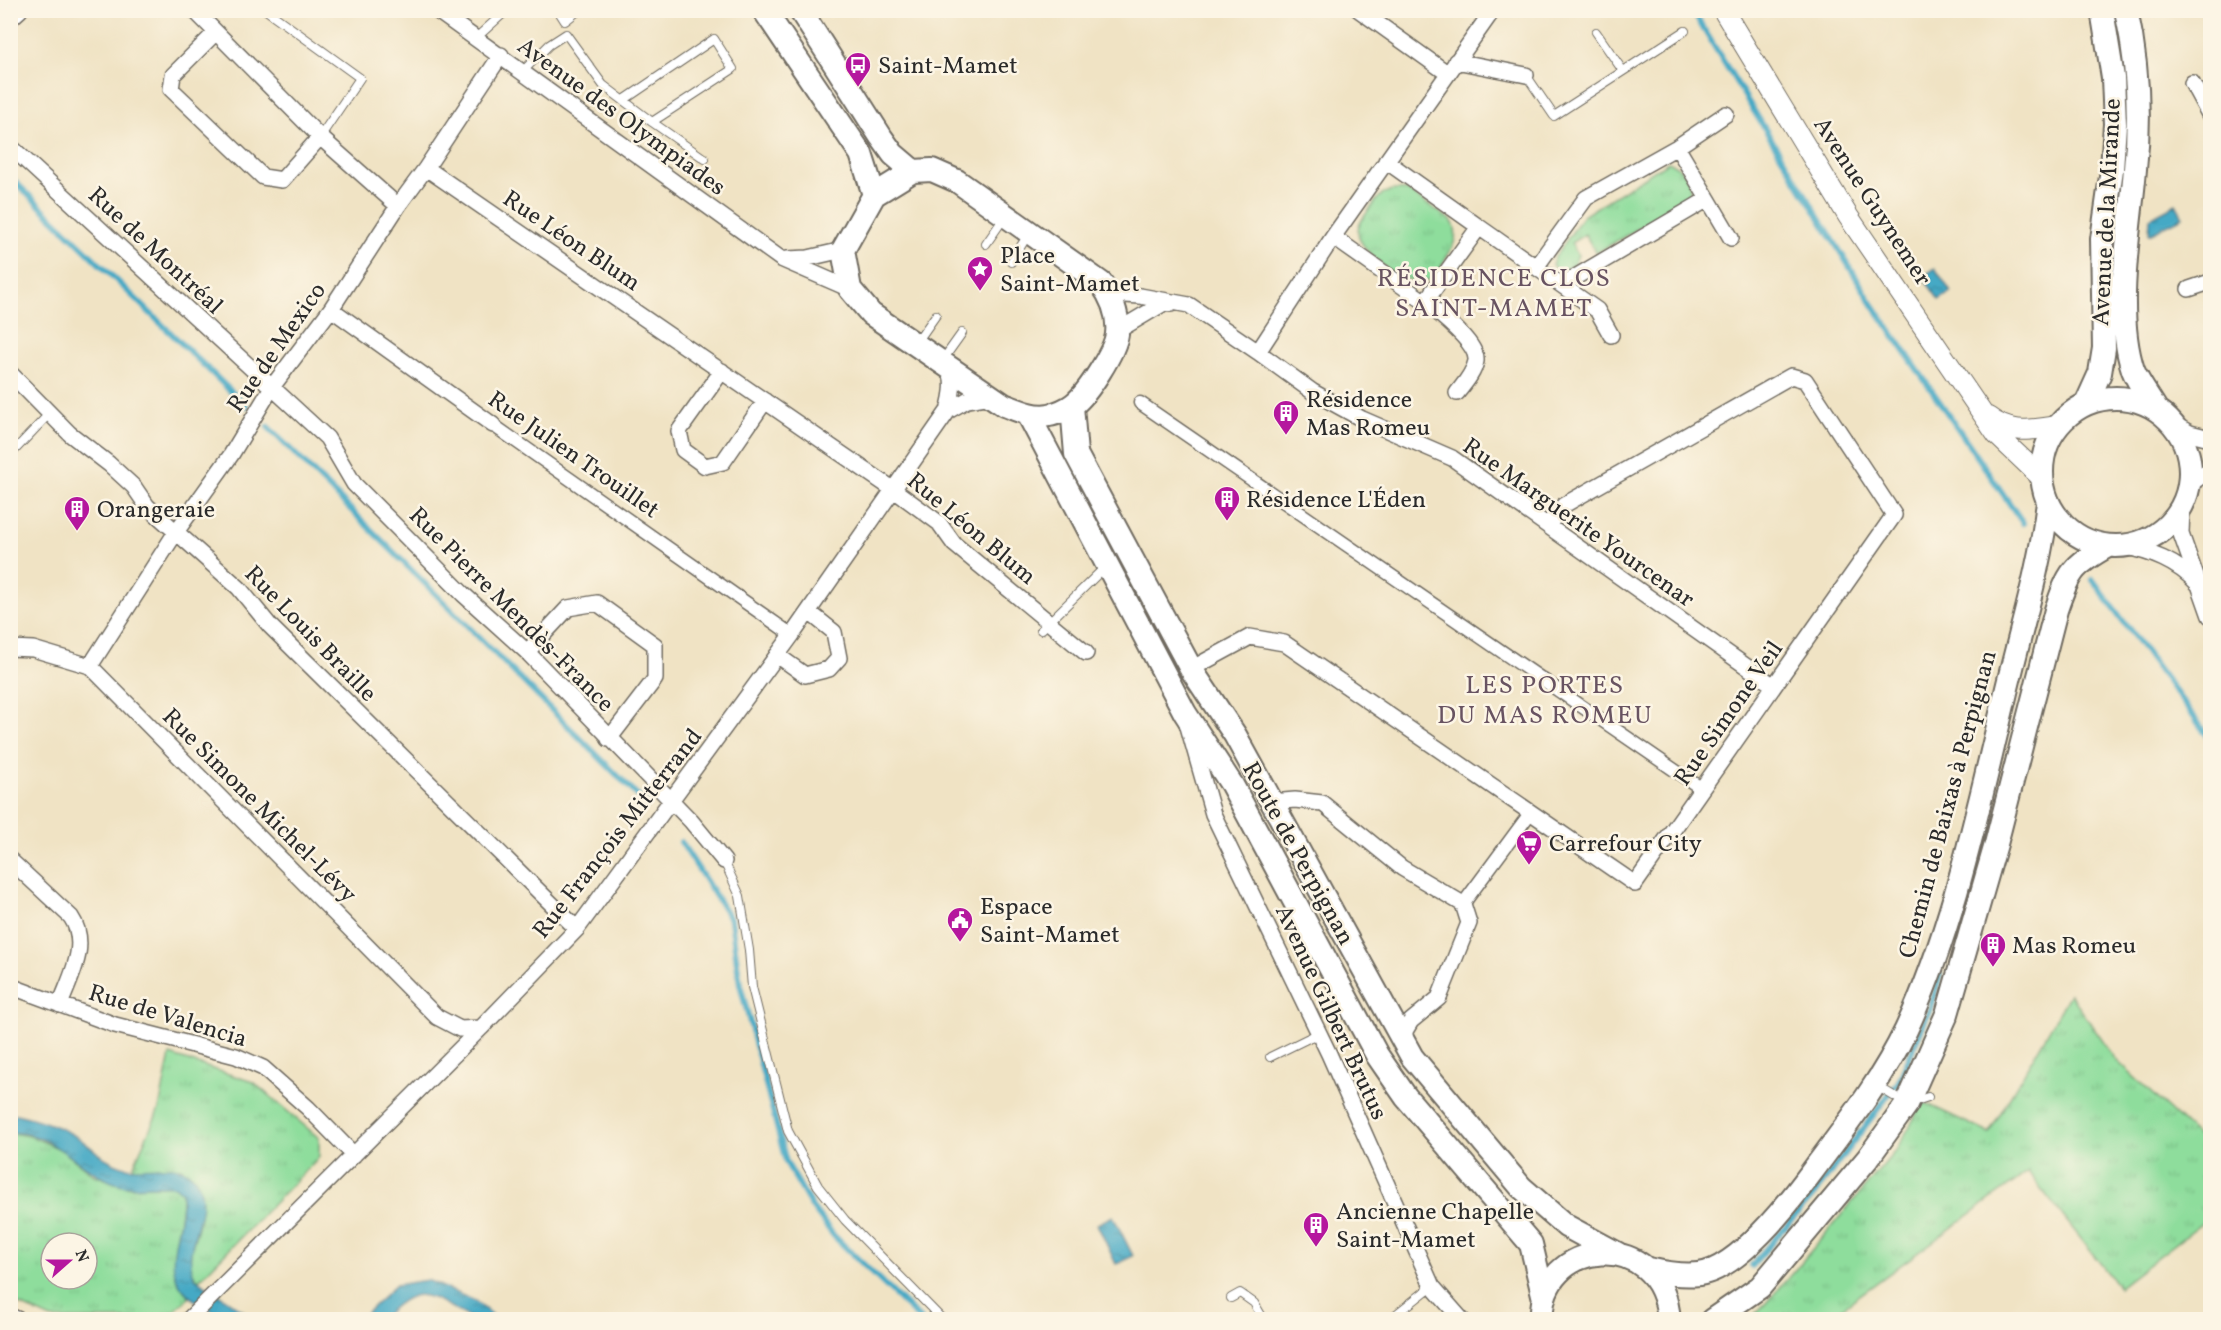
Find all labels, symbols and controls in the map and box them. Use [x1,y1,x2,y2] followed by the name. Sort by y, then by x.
[510,30,732,205] street label: Avenue des Olympiades
[843,50,873,88] bus stop icon: Saint-Mamet
[878,50,1018,84] place label: Saint-Mamet
[2085,97,2131,327] street label: Avenue de la Mirande
[1804,111,1939,293] street label: Avenue Guynemer
[79,180,230,323] street label: Rue de Montréal
[495,183,647,300] street label: Rue Léon Blum
[1000,240,1140,302] place label: Place Saint-Mamet
[965,254,995,292] place icon: Place Saint-Mamet
[1377,261,1611,327] district label: RÉSIDENCE CLOS SAINT-MAMET
[220,276,335,420] street label: Rue de Mexico
[480,384,666,528] street label: Rue Julien Trouillet
[1306,384,1430,446] place label: Résidence Mas Romeu
[1271,398,1301,436] building icon: Résidence Mas Romeu
[1455,430,1701,617] street label: Rue Marguerite Yourcenar
[899,465,1043,594] street label: Rue Léon Blum
[1212,484,1242,522] building icon: Résidence L'Éden
[1246,484,1426,518] place label: Résidence L'Éden
[62,494,92,532] building icon: Orangeraie
[97,494,215,528] place label: Orangeraie
[400,500,621,721] street label: Rue Pierre Mendès-France
[235,559,384,710] street label: Rue Louis Braille
[1667,635,1792,794] street label: Rue Simone Veil
[1891,647,2006,962] street label: Chemin de Baixas à Perpignan
[1437,668,1653,734] district label: LES PORTES DU MAS ROMEU
[153,701,364,912] street label: Rue Simone Michel-Lévy
[526,722,711,946] street label: Rue François Mitterrand
[1233,756,1362,952] street label: Route de Perpignan
[1514,828,1544,866] supermarket icon: Carrefour City
[1549,828,1702,862] place label: Carrefour City
[980,891,1120,953] place label: Espace Saint-Mamet
[1265,900,1395,1126] street label: Avenue Gilbert Brutus
[945,905,975,943] public building icon: Espace Saint-Mamet
[1978,930,2008,968] building icon: Mas Romeu
[2012,930,2136,964] place label: Mas Romeu
[84,977,251,1057] street label: Rue de Valencia
[1336,1196,1534,1258] place label: Ancienne Chapelle Saint-Mamet
[1301,1210,1331,1248] building icon: Ancienne Chapelle Saint-Mamet
[39,1231,99,1291] north arrow
[69,1247,94,1266] text: N

